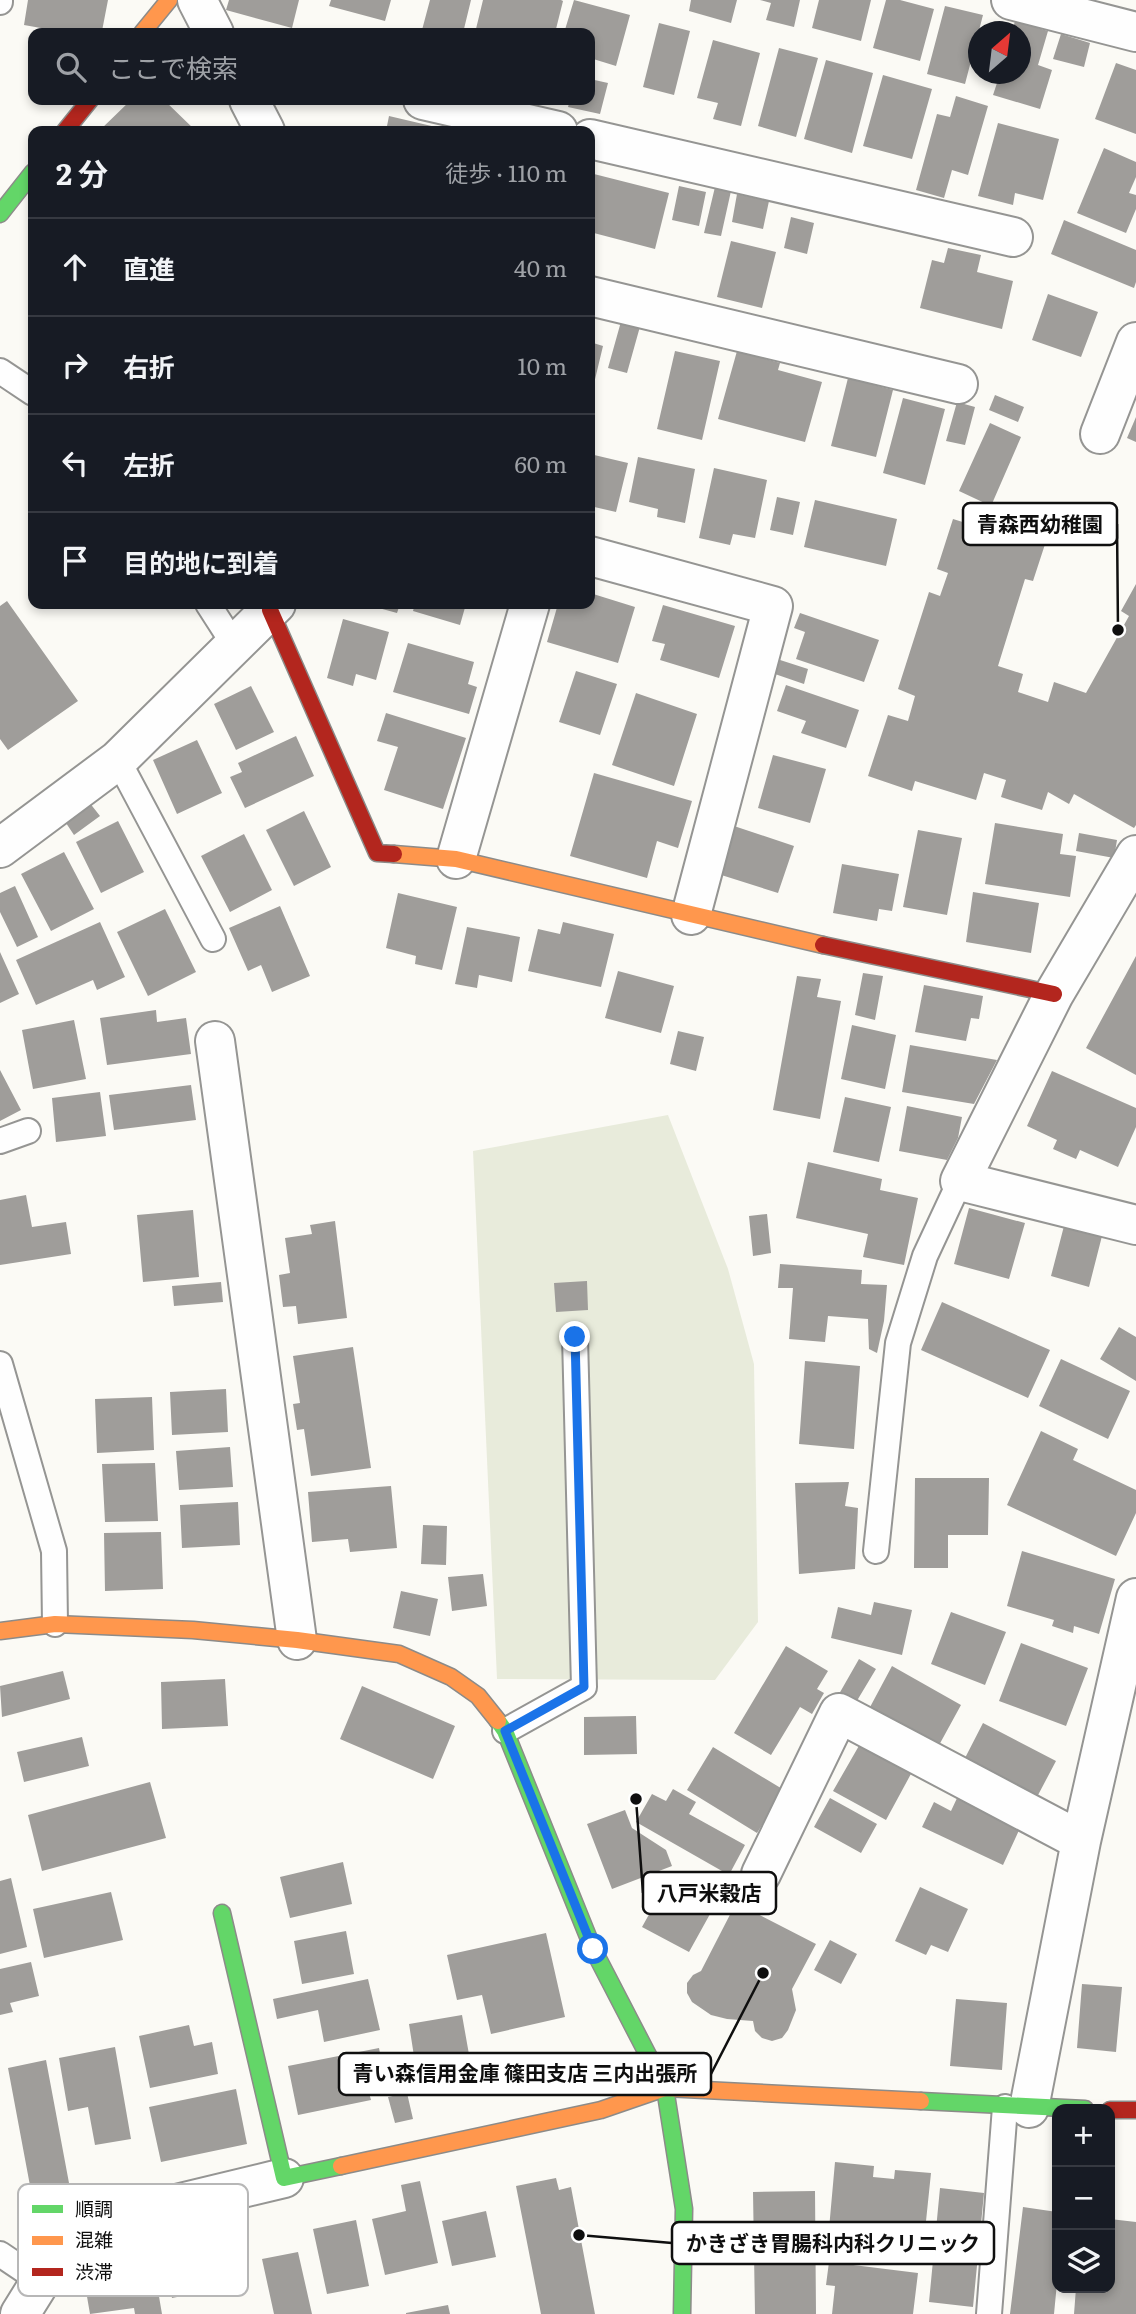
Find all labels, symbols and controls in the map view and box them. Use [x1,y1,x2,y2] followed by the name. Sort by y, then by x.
[968,21,1031,84] north arrow
[28,28,595,105] search box
[108,47,238,86] text: ここで検索
[52,48,90,86] icon: search
[56,150,108,194] text: 2 分
[445,155,567,189] text: 徒歩 · 110 m
[56,248,94,286] icon: ahead
[123,248,175,287] text: 直進
[514,250,567,284] text: 40 m
[56,346,94,384] icon: right
[123,346,175,385] text: 右折
[517,348,567,382] text: 10 m
[56,444,94,482] icon: left
[123,444,175,483] text: 左折
[514,446,567,480] text: 60 m
[963,503,1117,545] callout: 青森西幼稚園
[977,507,1103,538] text: 青森西幼稚園
[56,542,94,580] icon: arrive
[123,542,279,581] text: 目的地に到着
[559,1321,590,1352] route end
[643,1872,776,1914] callout: 八戸米穀店
[657,1876,762,1907] text: 八戸米穀店
[577,1933,608,1964] route start
[339,2053,711,2095] callout: 青い森信用金庫 篠田支店 三内出張所
[353,2056,697,2087] text: 青い森信用金庫 篠田支店 三内出張所
[1052,2104,1115,2293] map controls
[1052,2104,1115,2167] button: +
[1052,2167,1115,2230] button: −
[18,2184,248,2296] legend
[75,2194,113,2222] text: 順調
[672,2222,994,2264] callout: かきざき胃腸科内科クリニック
[75,2225,113,2253] text: 混雑
[686,2226,980,2257] text: かきざき胃腸科内科クリニック
[1052,2230,1115,2293] button: layers
[75,2257,113,2285] text: 渋滞

